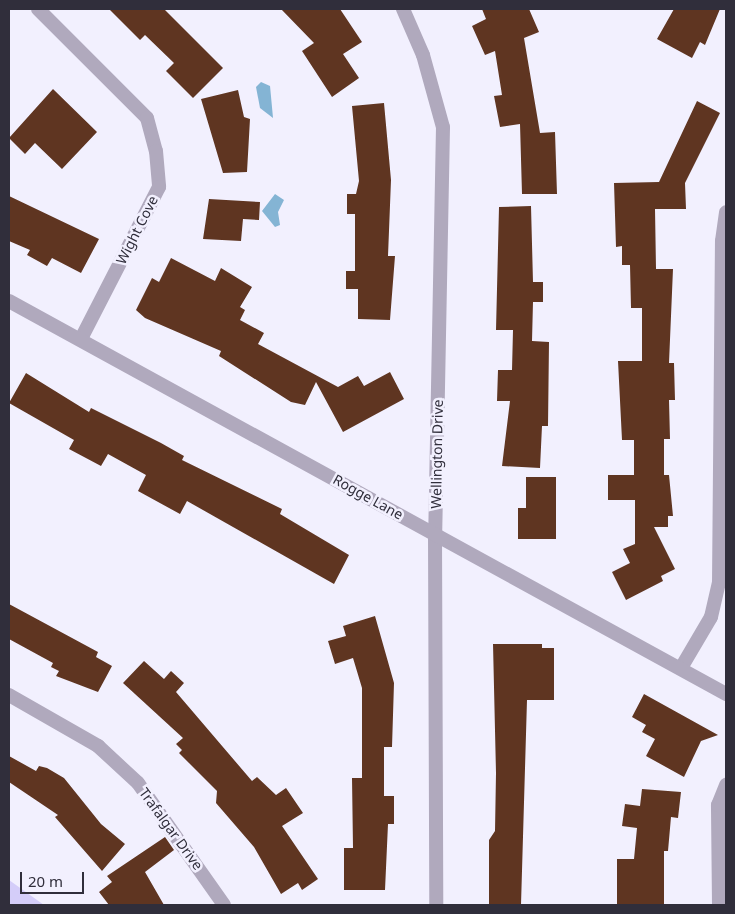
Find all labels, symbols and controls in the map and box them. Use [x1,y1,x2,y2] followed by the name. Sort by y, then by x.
[113,193,161,267] street label: Wight Cove
[428,399,446,509] street label: Wellington Drive
[330,471,406,523] street label: Rogge Lane
[136,785,206,873] street label: Trafalgar Drive
[22,862,86,894] scale bar
[28,871,63,891] text: 20 m

